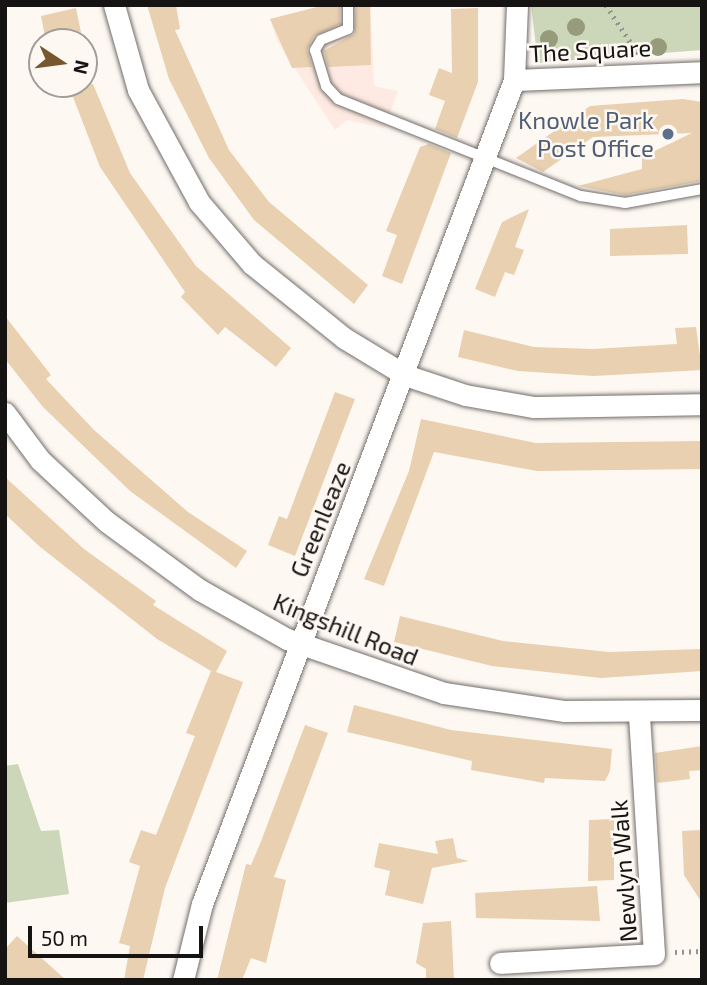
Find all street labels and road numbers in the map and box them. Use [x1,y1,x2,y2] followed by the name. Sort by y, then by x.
[528,32,652,68] street label: The Square
[284,457,356,581] street label: Greenleaze
[269,587,423,671] street label: Kingshill Road
[604,799,642,943] street label: Newlyn Walk

